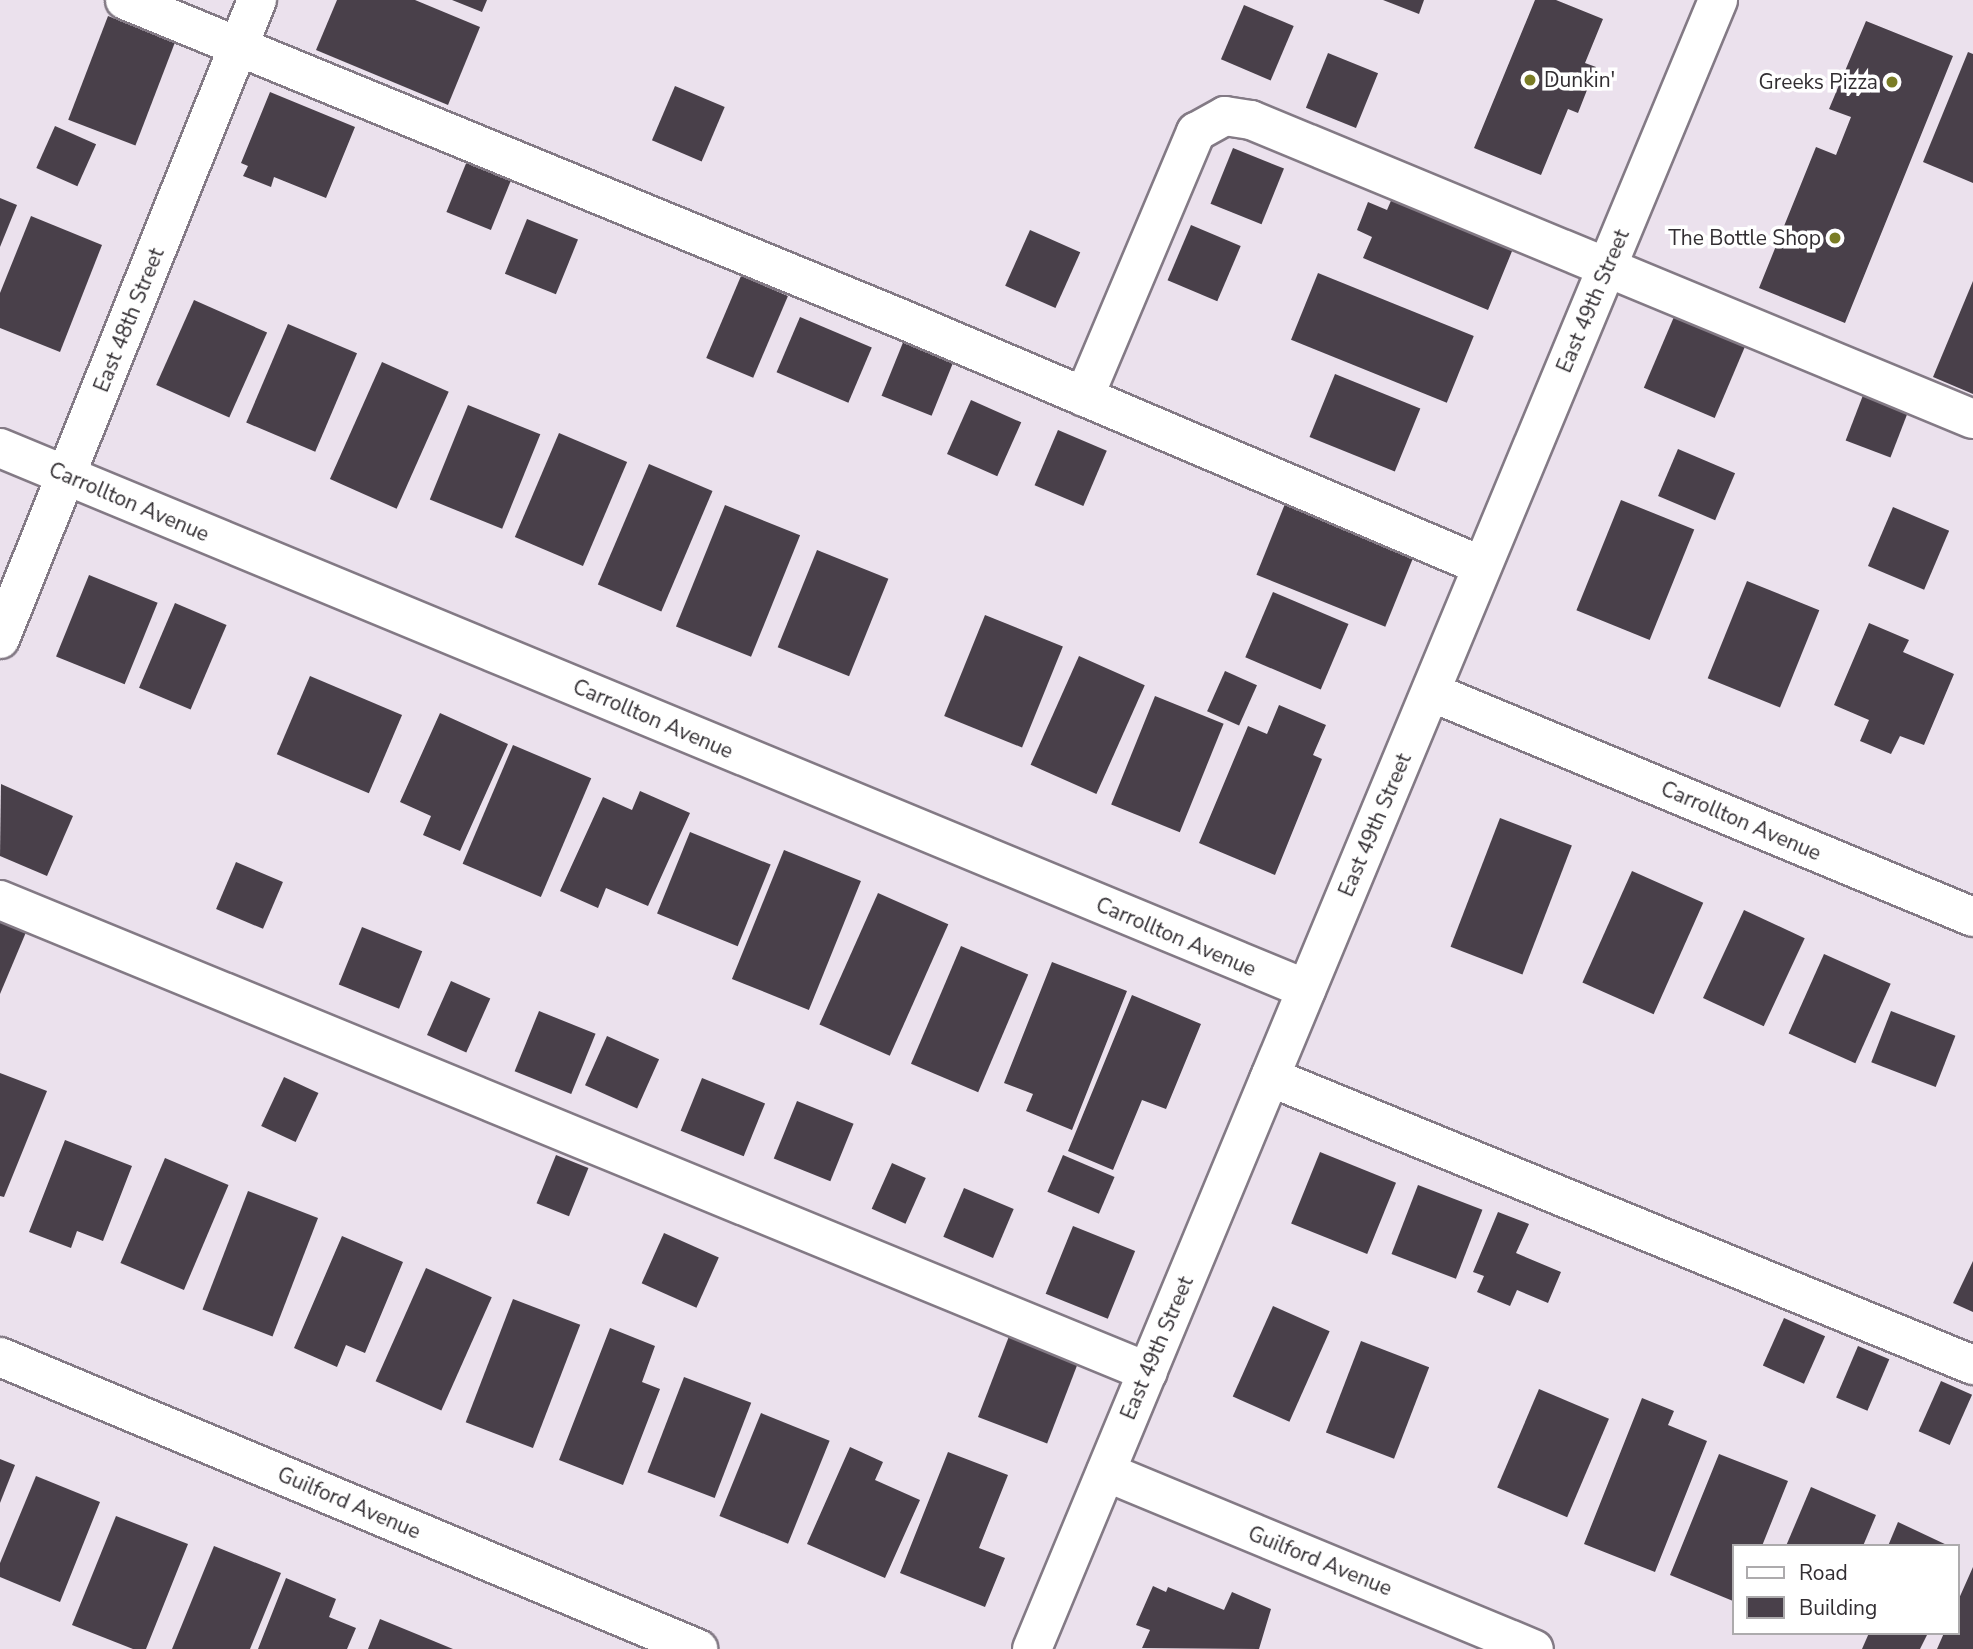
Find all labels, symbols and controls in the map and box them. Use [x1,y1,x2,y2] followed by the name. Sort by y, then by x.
[1544,67,1615,93] place label: Dunkin'
[1759,69,1878,95] place label: Greeks Pizza
[1522,72,1538,88] marker: Dunkin'
[1884,74,1900,90] marker: Greeks Pizza
[1668,225,1821,251] place label: The Bottle Shop
[1551,226,1635,376] street label: East 49th Street
[1827,230,1843,246] marker: The Bottle Shop
[89,244,169,396] street label: East 48th Street
[45,457,213,547] street label: Carrollton Avenue
[569,674,737,764] street label: Carrollton Avenue
[1333,750,1417,900] street label: East 49th Street
[1657,776,1825,866] street label: Carrollton Avenue
[1092,892,1260,982] street label: Carrollton Avenue
[1115,1273,1199,1423] street label: East 49th Street
[274,1462,424,1544] street label: Guilford Avenue
[1244,1521,1396,1601] street label: Guilford Avenue
[1731,1544,1959,1635] legend
[1799,1559,1848,1587] text: Road
[1799,1594,1877,1622] text: Building

